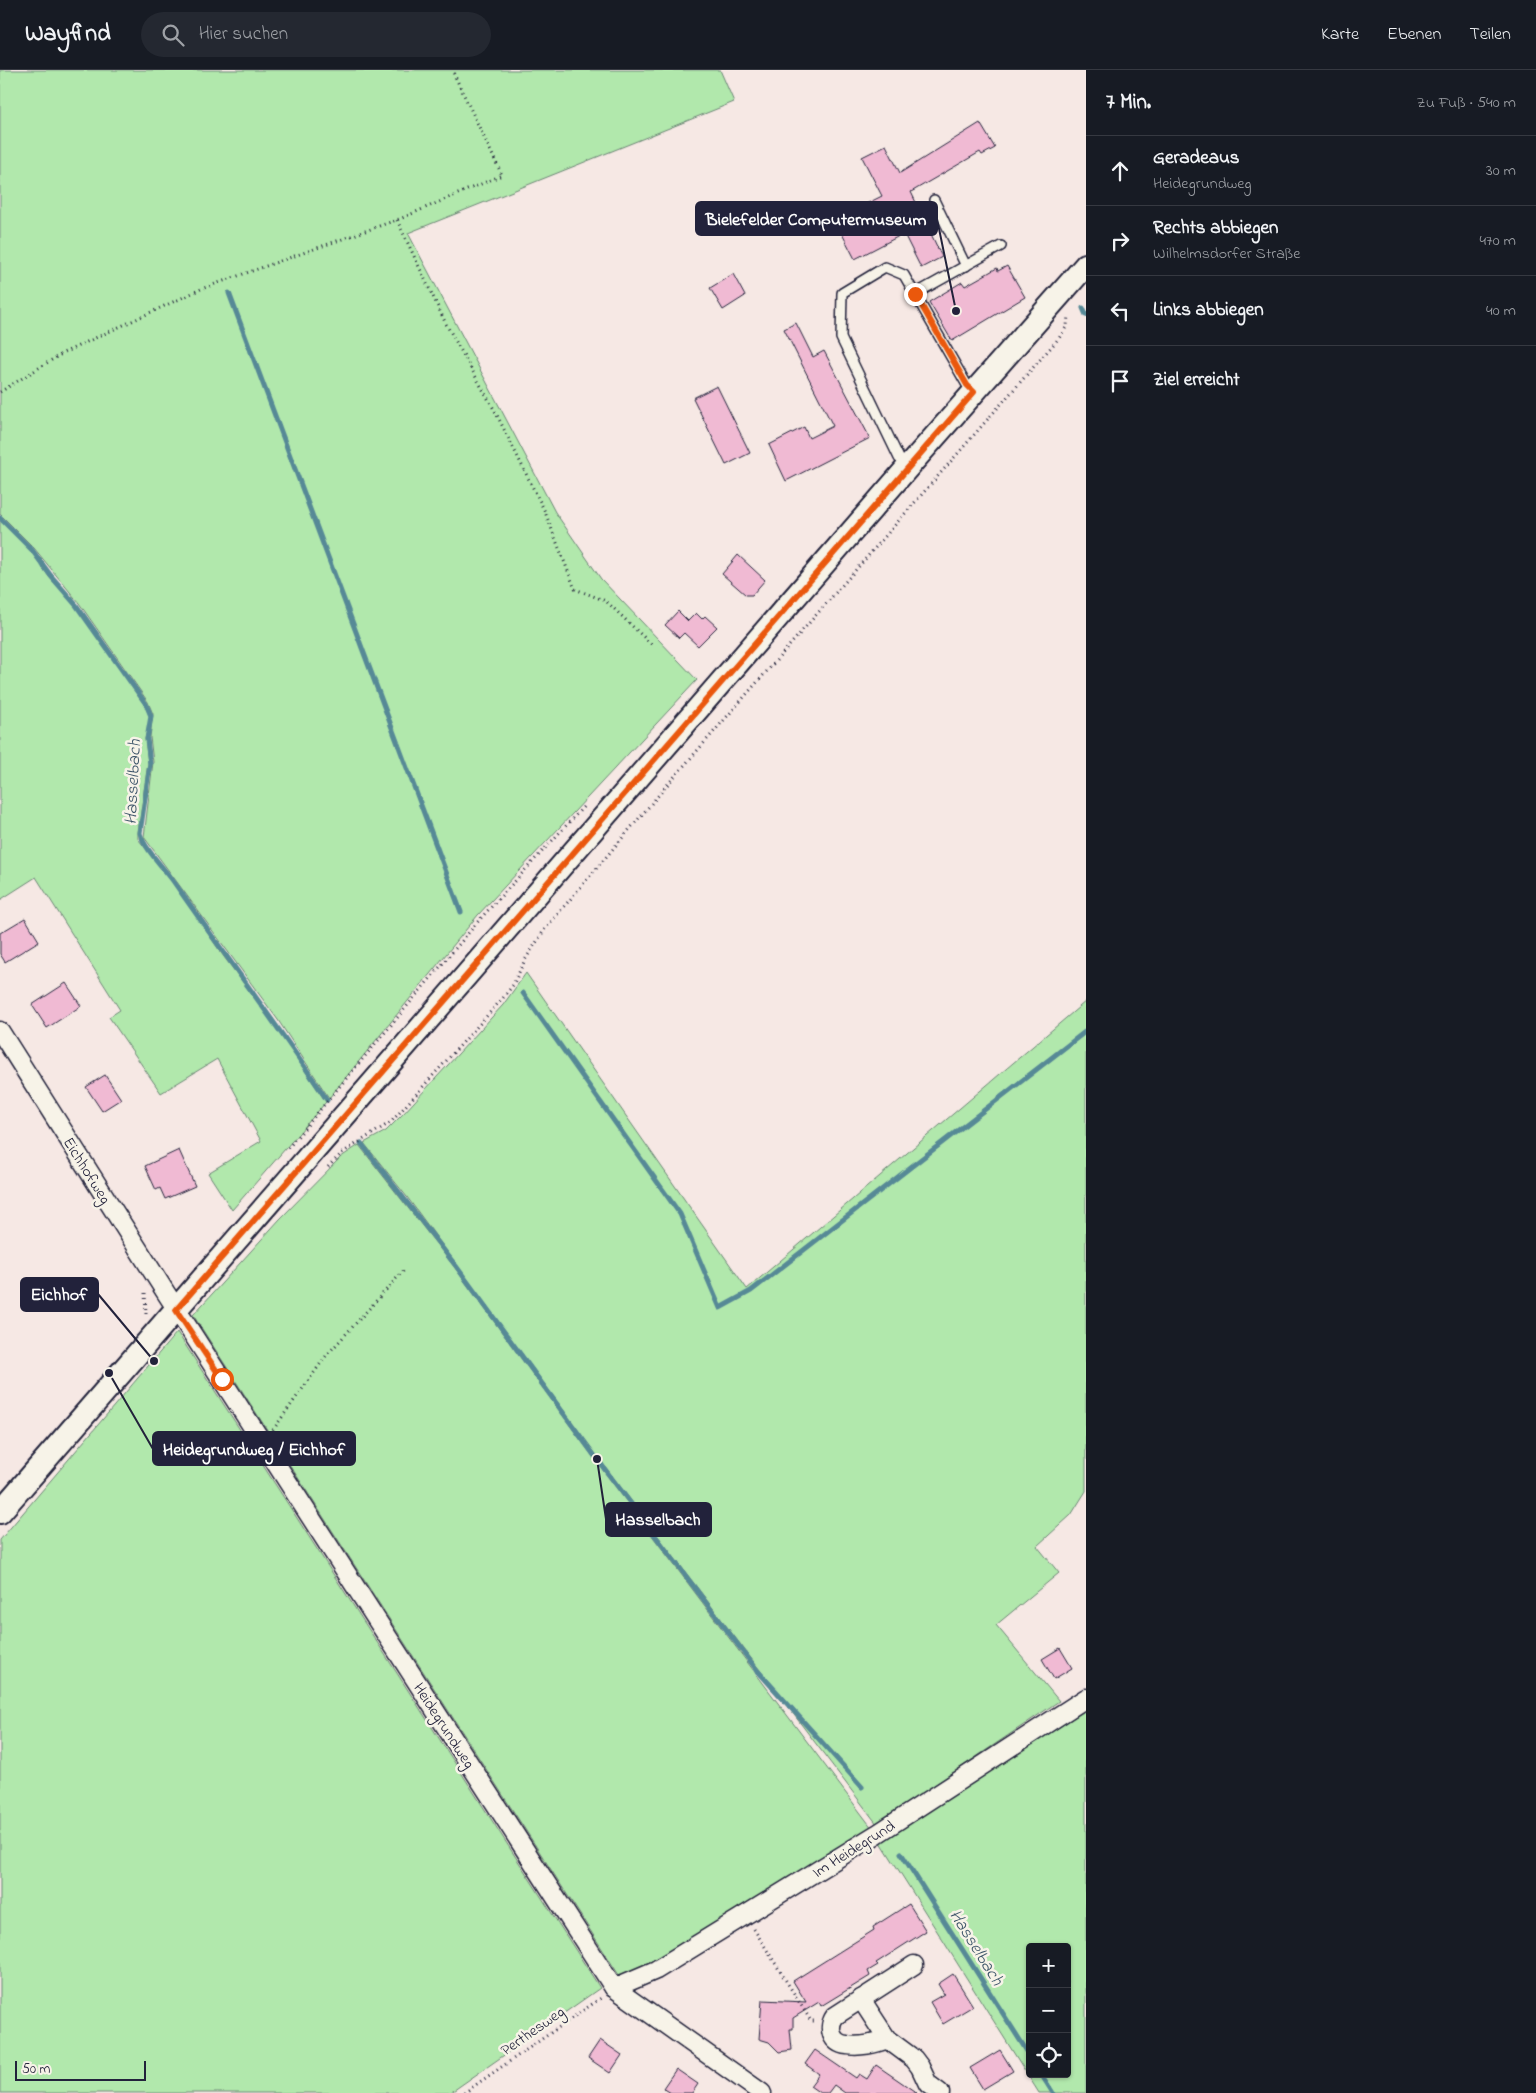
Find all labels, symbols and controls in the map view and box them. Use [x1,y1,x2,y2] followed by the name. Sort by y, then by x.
[141,12,491,57] search box
[25,17,111,52] text: Wayfind
[159,21,187,49] icon: search
[199,21,288,48] text: Hier suchen
[1321,22,1359,48] text: Karte
[1387,22,1441,48] text: Ebenen
[1469,22,1511,48] text: Teilen
[1106,88,1151,118] text: 7 Min.
[1417,91,1516,115] text: Zu Fuß · 540 m
[1153,145,1240,172] text: Geradeaus
[1106,157,1134,185] icon: ahead
[1486,159,1516,183] text: 30 m
[1153,172,1252,196] text: Heidegrundweg
[696,202,937,235] callout: Bielefelder Computermuseum
[705,208,926,234] text: Bielefelder Computermuseum
[1153,215,1278,242] text: Rechts abbiegen
[1106,227,1134,255] icon: right
[1479,229,1516,253] text: 470 m
[1153,242,1300,266] text: Wilhelmsdorfer Straße
[904,283,927,306] route end
[1106,297,1134,325] icon: left
[1153,297,1264,324] text: Links abbiegen
[1486,299,1516,323] text: 40 m
[1106,367,1134,395] icon: arrive
[1153,367,1240,394] text: Ziel erreicht
[119,738,149,825] water label: Hasselbach
[56,1133,116,1209] street label: Eichhofweg
[21,1278,98,1311] callout: Eichhof
[31,1283,88,1309] text: Eichhof
[211,1368,234,1391] route start
[153,1432,355,1465] callout: Heidegrundweg / Eichhof
[163,1438,346,1465] text: Heidegrundweg / Eichhof
[606,1503,711,1536] callout: Hasselbach
[615,1508,701,1534] text: Hasselbach
[406,1678,480,1774] street label: Heidegrundweg
[808,1815,900,1885] street label: Im Heidegrund
[942,1905,1009,1992] water label: Hasselbach
[1026,1943,1071,2078] map controls
[1026,1943,1071,1988] button: +
[1026,1988,1071,2033] button: −
[496,2001,570,2063] street label: Perthesweg
[1026,2033,1071,2078] button: locate
[15,2058,146,2081] scale bar
[22,2059,50,2080] text: 50 m

